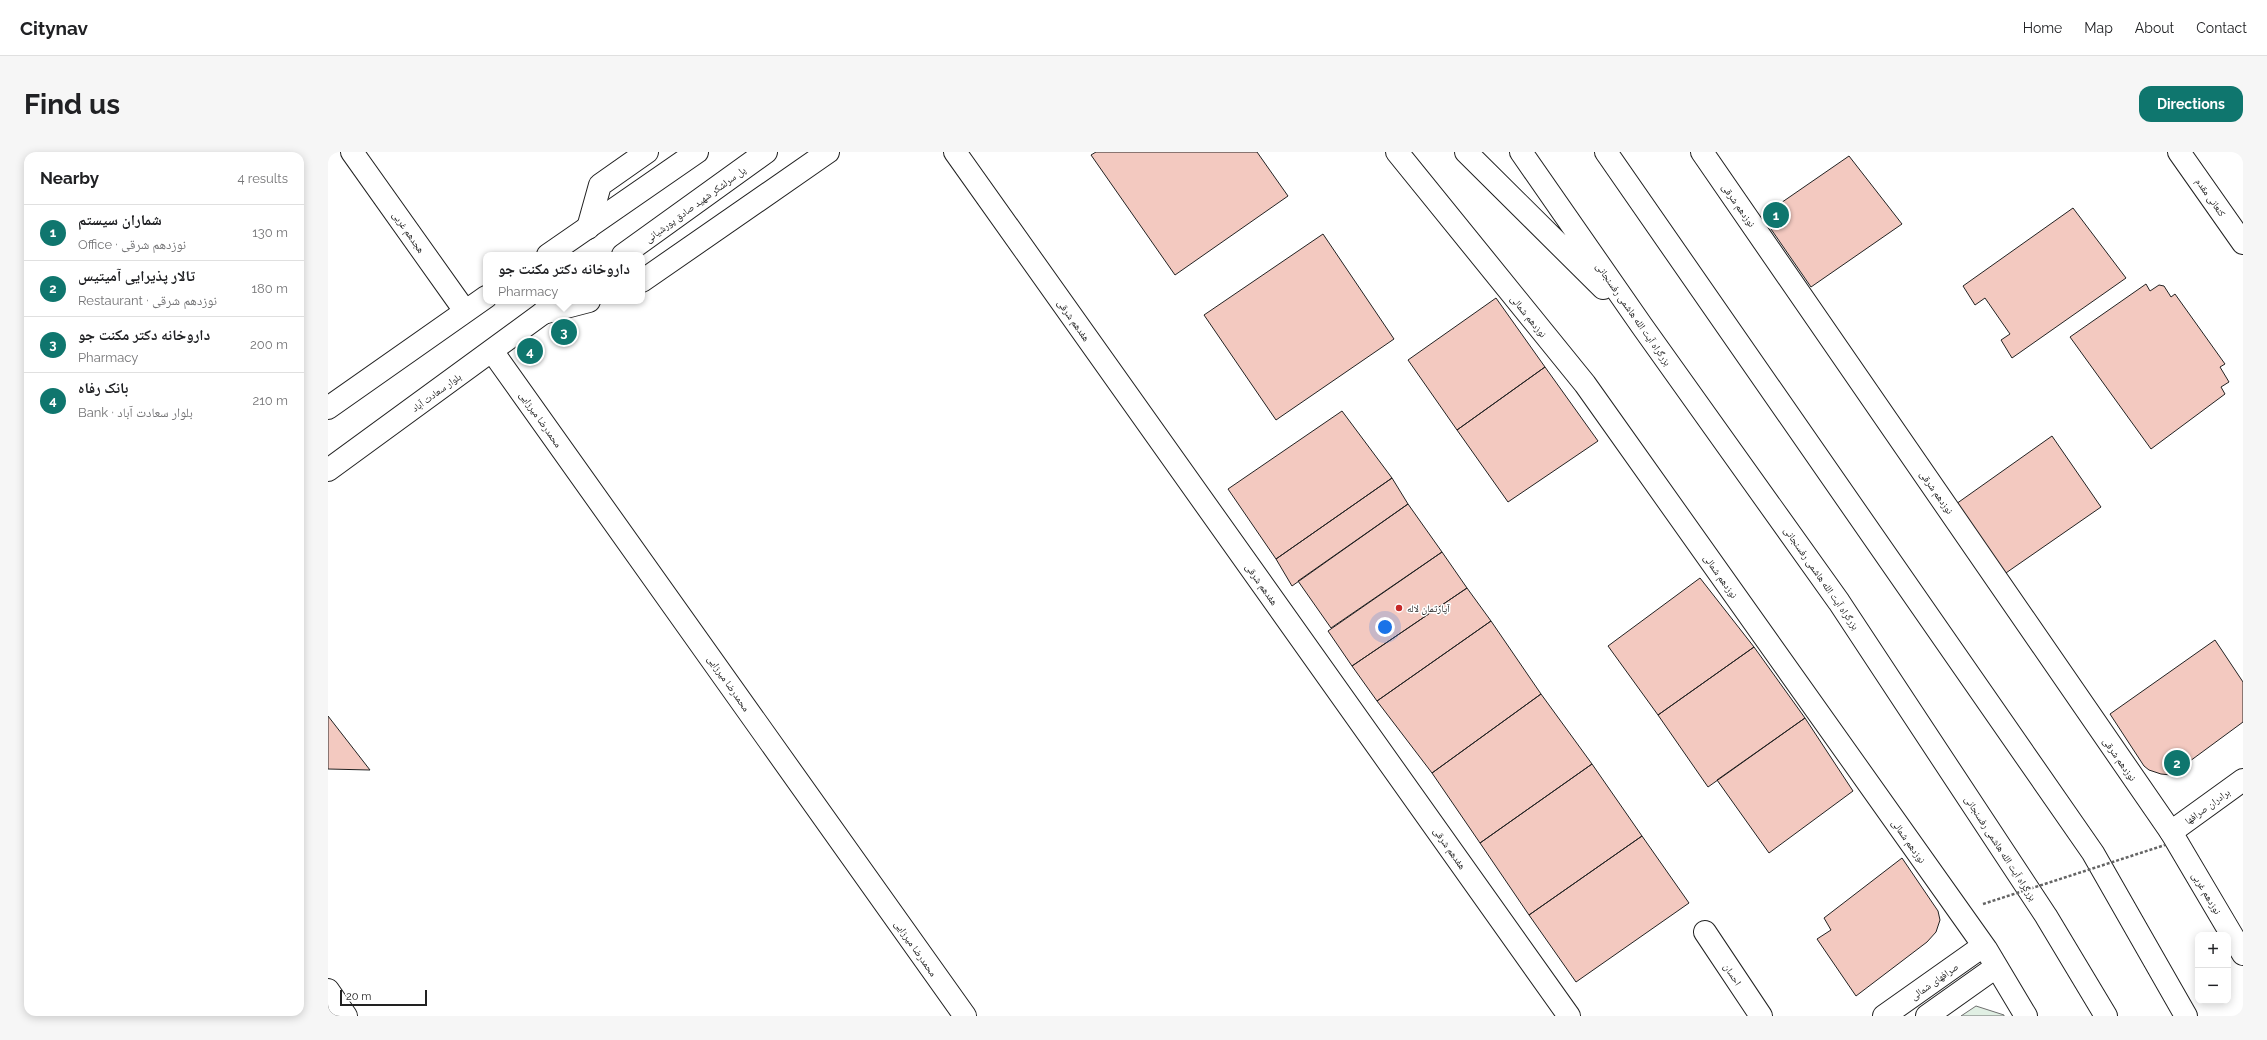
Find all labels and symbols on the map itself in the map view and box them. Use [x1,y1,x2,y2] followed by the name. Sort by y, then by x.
[643,164,748,245] street label: پل سرلشکر شهید صادق پورشیانی
[2192,176,2228,220] street label: کنعانی مقدم
[1718,182,1758,230] street label: نوزدهم شرقی
[1763,200,1789,230] pin: 1
[389,209,427,256] street label: هجدهم غربی
[1593,261,1673,368] street label: بزرگراه آیت الله هاشمی رفسنجانی
[1507,293,1549,341] street label: نوزدهم شمالی
[1054,297,1092,344] street label: هفدهم شرقی
[551,317,577,347] pin: 3
[517,336,543,366] pin: 4
[410,371,463,414] street label: بلوار سعادت آباد
[516,389,564,450] street label: محمدرضا میرزایی
[1916,469,1956,517] street label: نوزدهم شرقی
[1781,525,1861,632] street label: بزرگراه آیت الله هاشمی رفسنجانی
[1700,552,1740,602] street label: نوزدهم شمالی
[1242,561,1280,608] street label: هفدهم شرقی
[1394,603,1404,613] marker: آپارتمان لاله
[1407,603,1450,615] place label: آپارتمان لاله
[1375,617,1395,637] your location
[704,653,752,714] street label: محمدرضا میرزایی
[2099,736,2139,784] street label: نوزدهم شرقی
[2164,748,2190,778] pin: 2
[2183,786,2233,827] street label: برادران صرافها
[1962,794,2039,903] street label: بزرگراه آیت الله هاشمی رفسنجانی
[1888,817,1928,867] street label: نوزدهم شمالی
[1430,825,1468,872] street label: هفدهم شرقی
[2188,870,2224,917] street label: نوزدهم غربی
[891,918,939,979] street label: محمدرضا میرزایی
[1721,961,1744,988] street label: احسان
[1908,961,1961,1003] street label: صرافهای شمالی
[340,988,427,1007] scale bar

